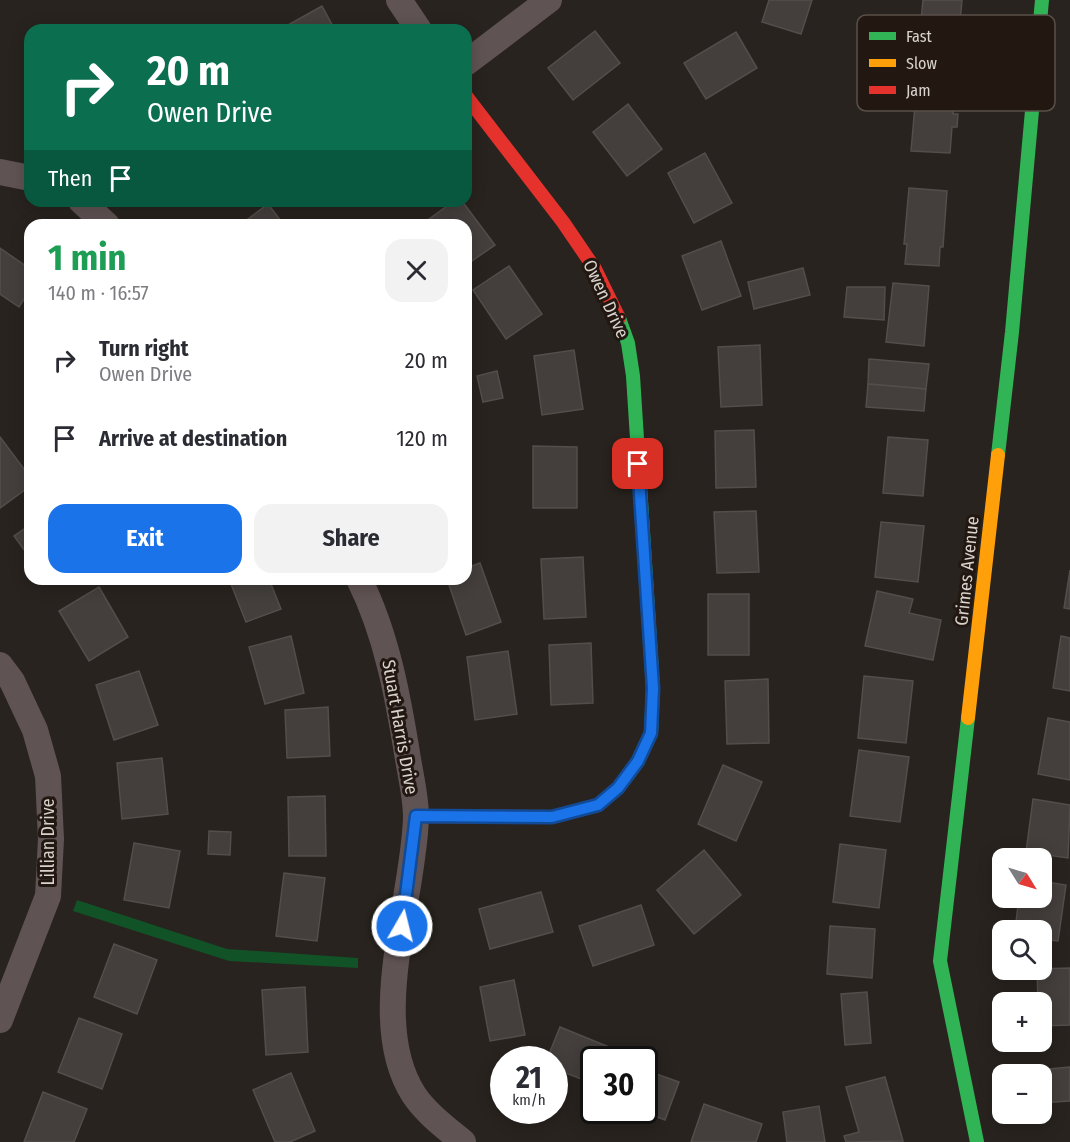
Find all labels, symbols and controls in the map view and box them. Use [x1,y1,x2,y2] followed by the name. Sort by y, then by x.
[857,15,1055,111] legend
[906,27,933,46] text: Fast
[147,46,230,96] text: 20 m
[48,48,126,126] icon: right
[906,54,937,73] text: Slow
[906,81,931,100] text: Jam
[147,97,273,129] text: Owen Drive
[104,162,137,195] icon: arrive
[48,165,92,192] text: Then
[48,236,126,280] text: 1 min
[385,239,448,302] button: close
[578,256,634,342] street label: Owen Drive
[48,281,149,305] text: 140 m · 16:57
[99,335,188,362] text: Turn right
[48,344,81,377] icon: right
[405,347,448,374] text: 20 m
[99,362,192,386] text: Owen Drive
[48,422,81,455] icon: arrive
[99,425,287,452] text: Arrive at destination
[396,425,448,452] text: 120 m
[612,438,663,489] pin
[621,447,654,480] icon: arrive
[48,504,242,573] button: Exit
[254,504,448,573] button: Share
[950,515,984,627] street label: Grimes Avenue
[377,658,423,796] street label: Stuart Harris Drive
[37,798,59,886] street label: Lillian Drive
[992,848,1052,908] north arrow
[992,848,1052,1124] map controls
[370,894,434,958] position arrow
[992,920,1052,980] button: search
[992,992,1052,1052] button: +
[580,1046,658,1124] speed limit sign: 30
[516,1060,542,1096] text: 21
[992,1064,1052,1124] button: −
[512,1091,546,1109] text: km/h

